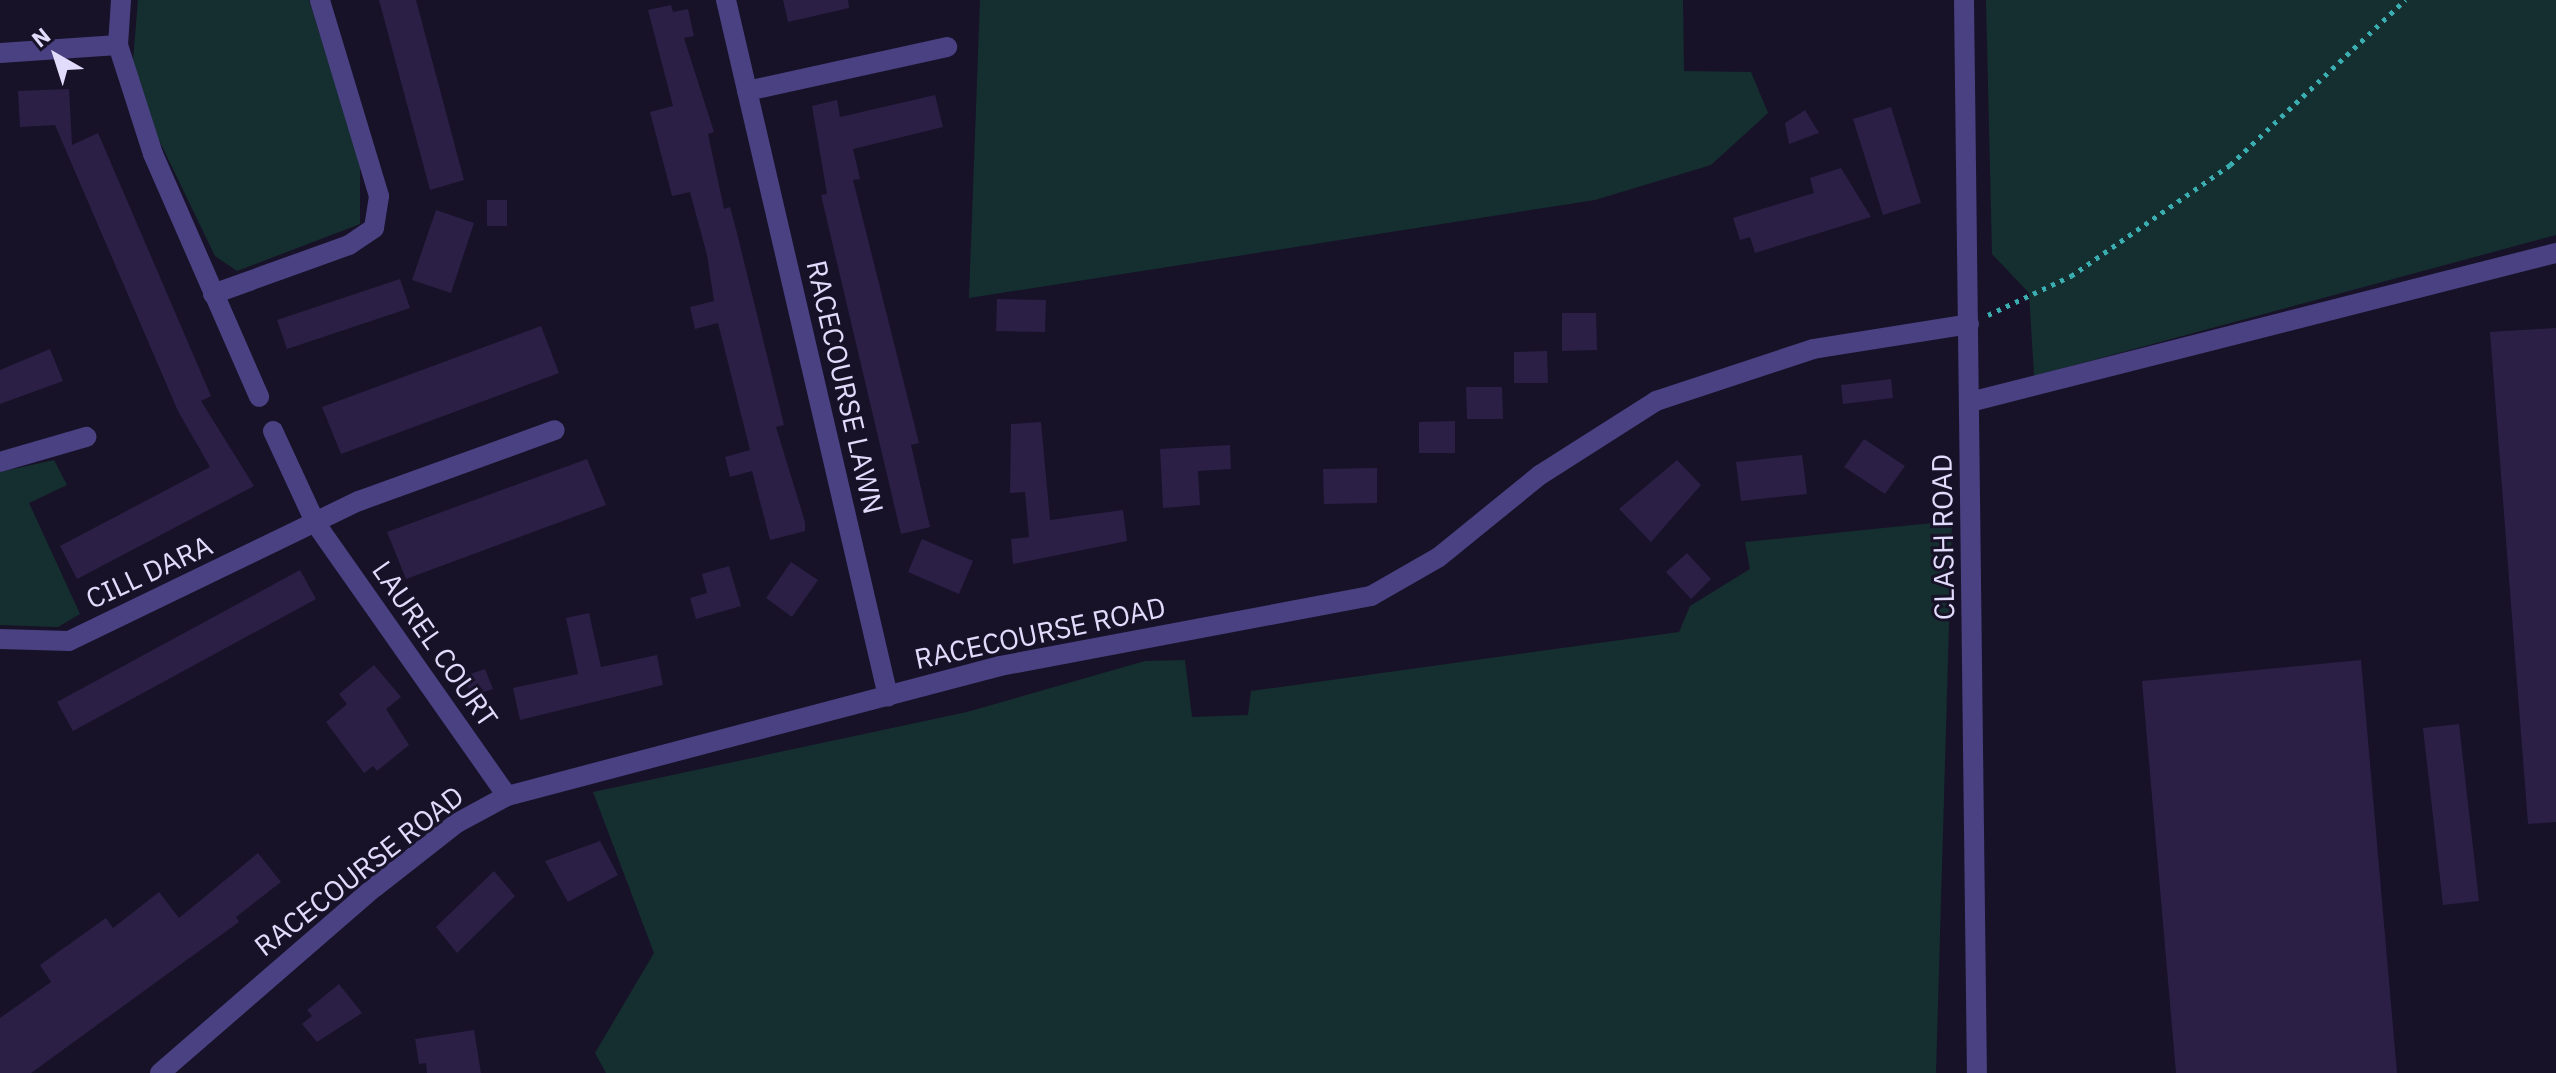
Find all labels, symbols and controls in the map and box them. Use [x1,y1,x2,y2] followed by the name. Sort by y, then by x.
[16,16,96,96] north arrow
[25,21,56,53] text: N
[799,257,891,517] street label: RACECOURSE LAWN
[1925,454,1961,620] street label: CLASH ROAD
[80,528,218,616] street label: CILL DARA
[365,554,505,734] street label: LAUREL COURT
[911,590,1169,676] street label: RACECOURSE ROAD
[248,779,470,963] street label: RACECOURSE ROAD

